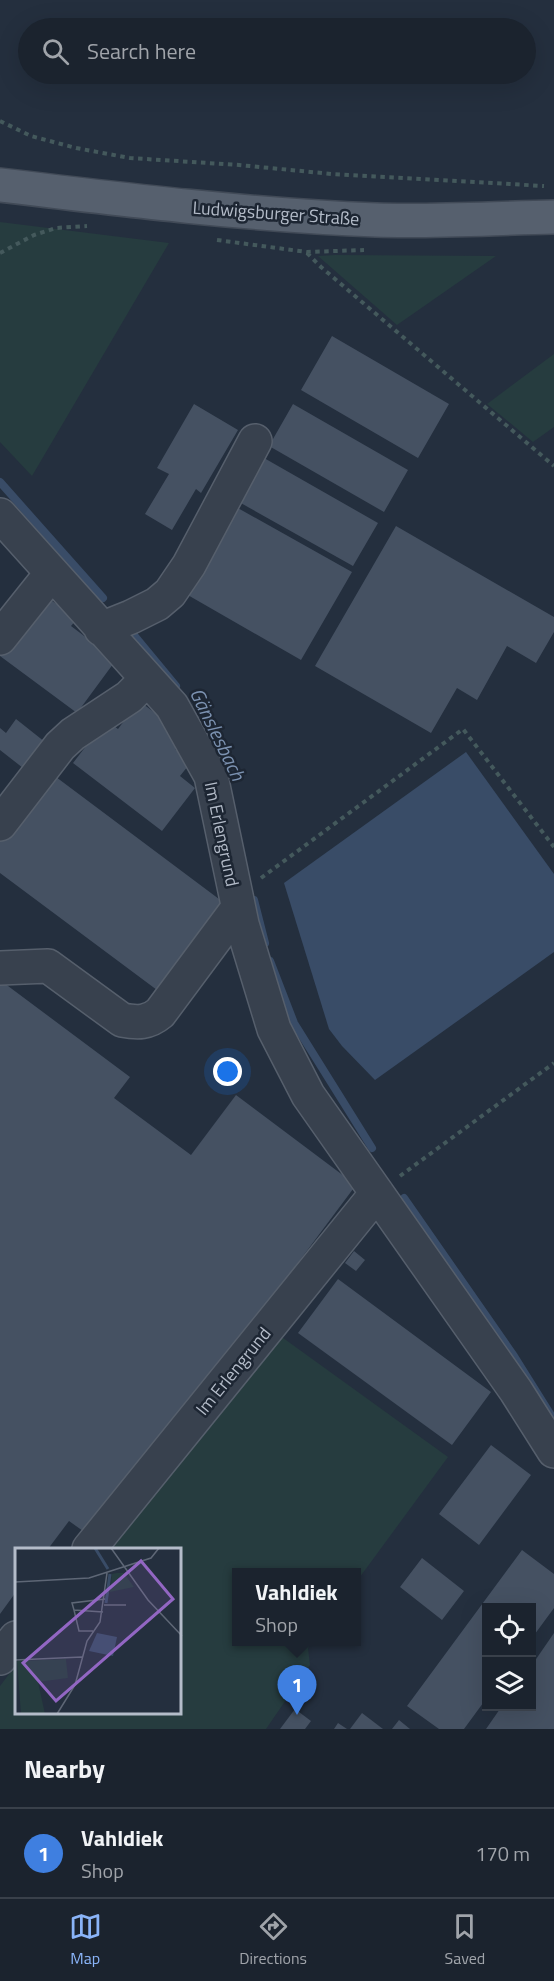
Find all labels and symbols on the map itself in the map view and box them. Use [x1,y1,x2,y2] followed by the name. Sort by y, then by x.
[192,194,360,232] street label: Ludwigsburger Straße
[182,682,254,787] water label: Gänslesbach
[198,779,246,889] street label: Im Erlengrund
[213,1057,242,1086] your location
[189,1321,277,1421] street label: Im Erlengrund
[15,1548,182,1714] inset map
[278,1666,316,1715] pin: 1

